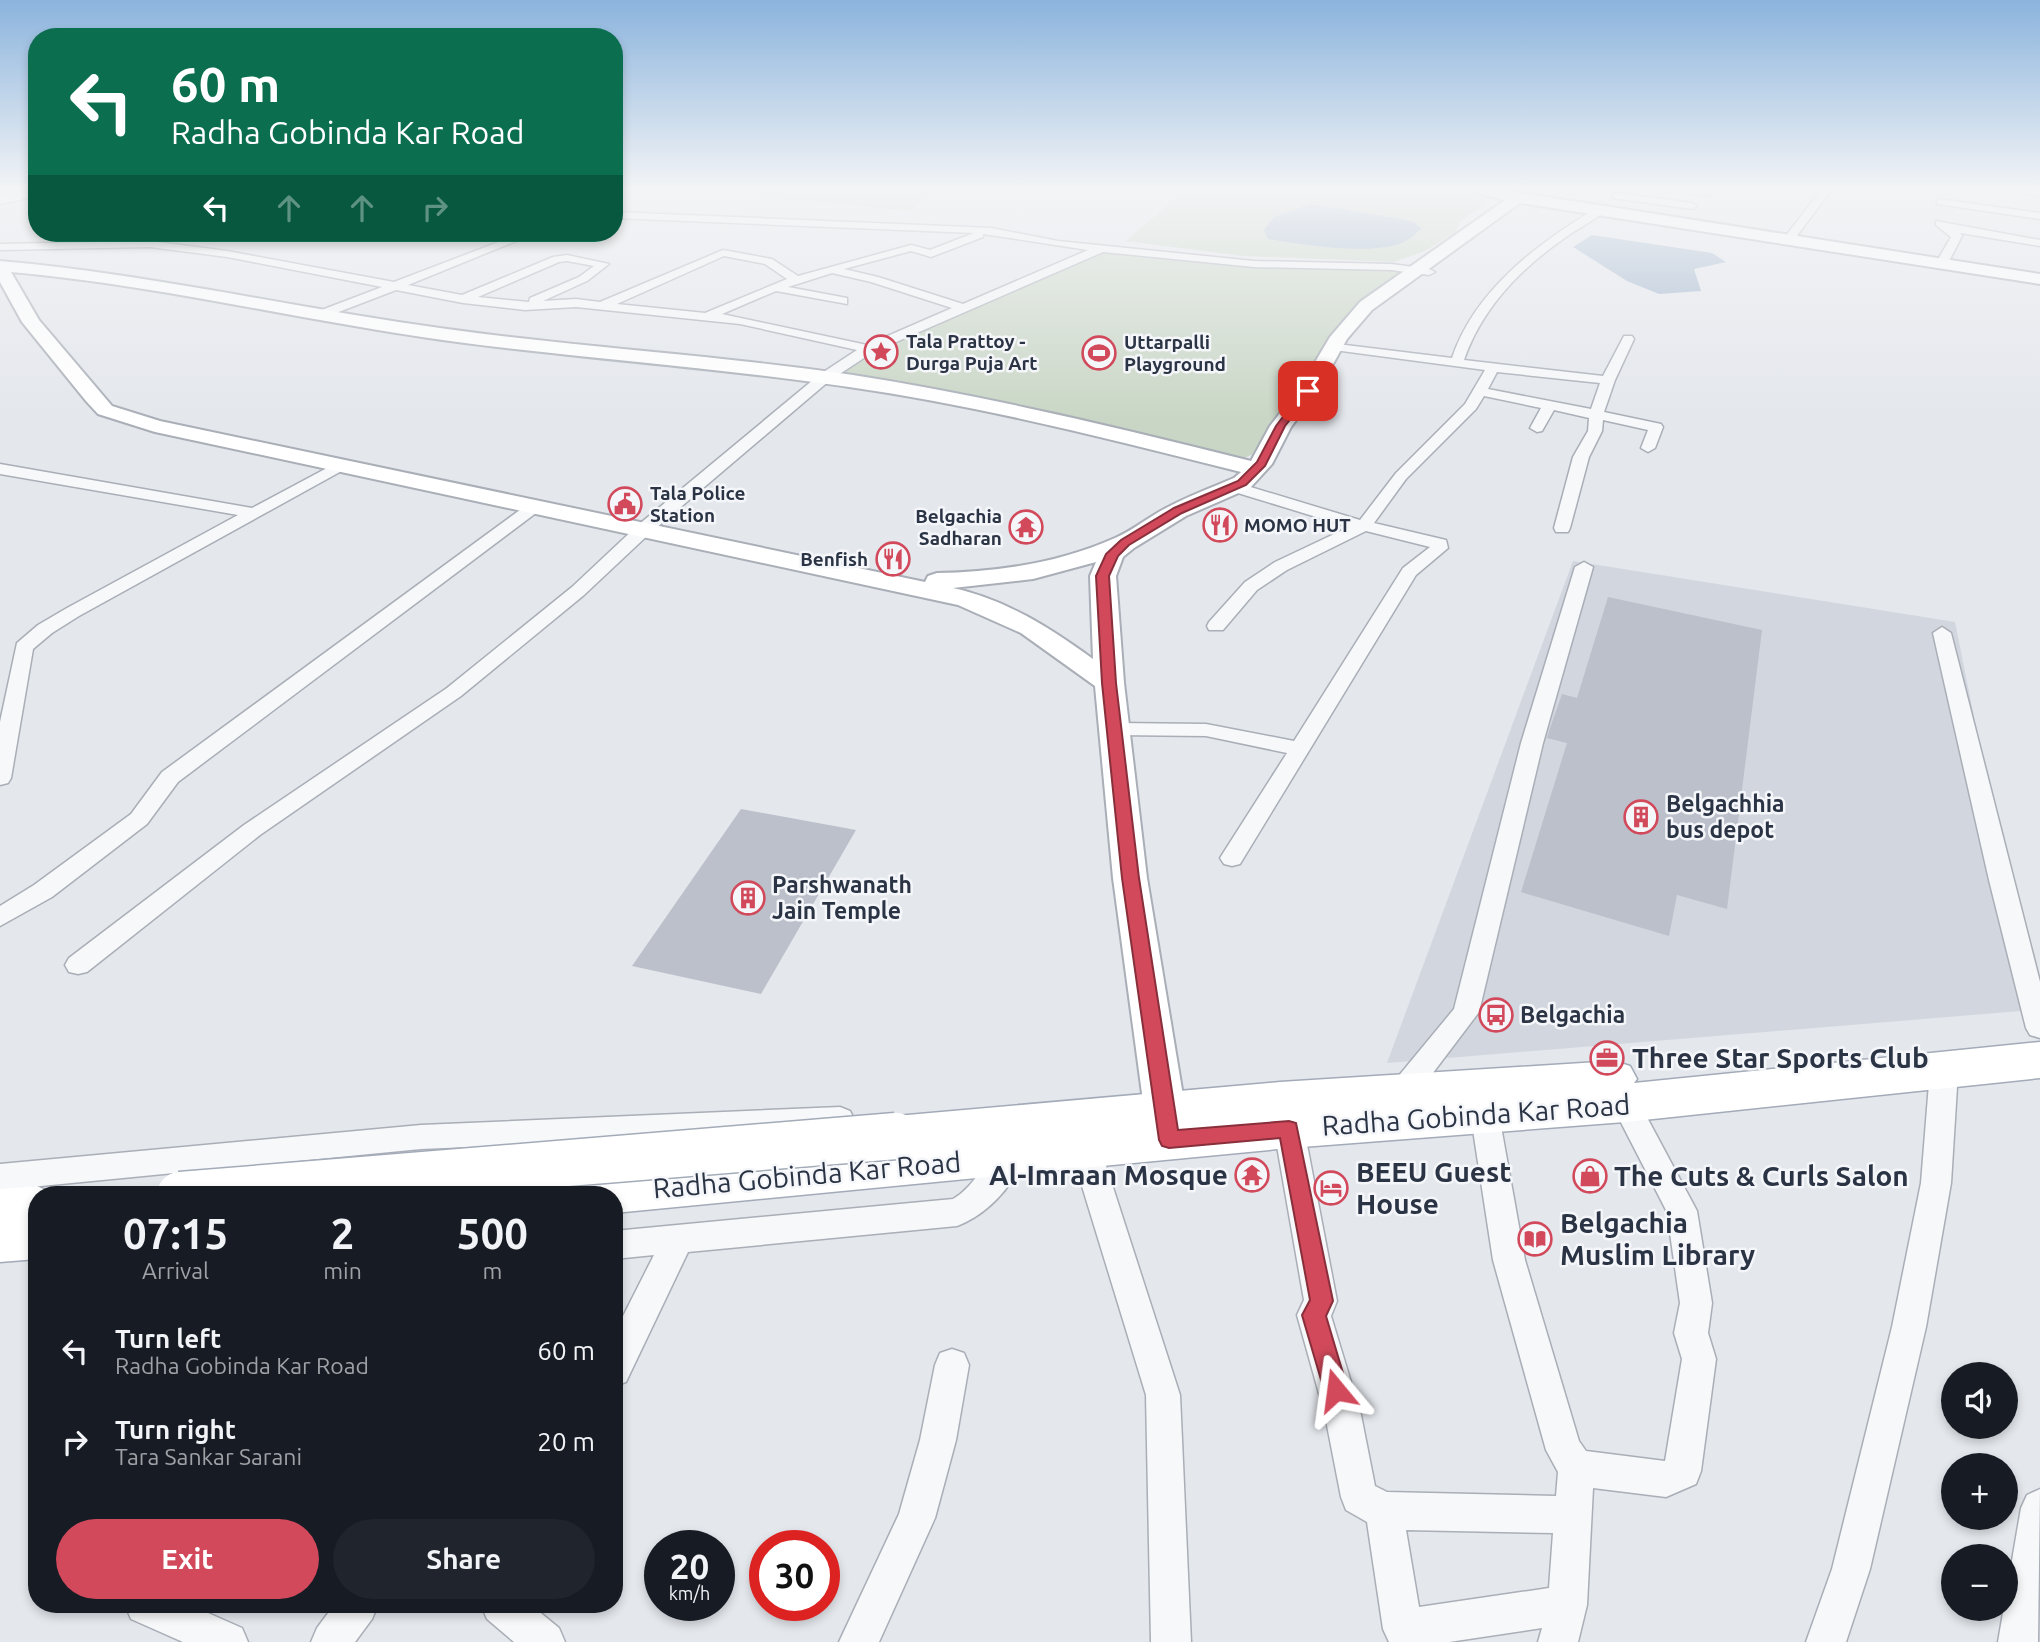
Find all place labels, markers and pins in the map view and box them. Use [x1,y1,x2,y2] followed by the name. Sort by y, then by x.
[906,330,1038,374] place label: Tala Prattoy - Durga Puja Art
[1124,331,1226,375] place label: Uttarpalli Playground
[862,333,900,371] place icon: Tala Prattoy - Durga Puja Art
[1080,334,1118,372] sports icon: Uttarpalli Playground
[1278,361,1338,421] pin
[650,482,745,526] place label: Tala Police Station
[606,485,644,523] public building icon: Tala Police Station
[915,505,1002,549] place label: Belgachia Sadharan
[1201,506,1239,544] restaurant icon: MOMO HUT
[1007,508,1045,546] temple icon: Belgachia Sadharan
[1244,514,1351,536] place label: MOMO HUT
[874,540,912,578] restaurant icon: Benfish
[800,548,868,570] place label: Benfish
[1666,791,1785,842] place label: Belgachhia bus depot
[1622,798,1660,836] building icon: Belgachhia bus depot
[772,872,912,923] place label: Parshwanath Jain Temple
[729,879,767,917] building icon: Parshwanath Jain Temple
[1477,996,1515,1034] bus stop icon: Belgachia
[1520,1002,1625,1027] place label: Belgachia
[1588,1039,1626,1077] office icon: Three Star Sports Club
[1632,1042,1929,1073] place label: Three Star Sports Club
[1233,1156,1271,1194] temple icon: Al-Imraan Mosque
[1356,1156,1511,1219] place label: BEEU Guest House
[1571,1157,1609,1195] shop icon: The Cuts & Curls Salon
[989,1159,1228,1190] place label: Al-Imraan Mosque
[1614,1160,1909,1191] place label: The Cuts & Curls Salon
[1312,1169,1350,1207] hotel icon: BEEU Guest House
[1560,1207,1755,1270] place label: Belgachia Muslim Library
[1516,1220,1554,1258] library icon: Belgachia Muslim Library

